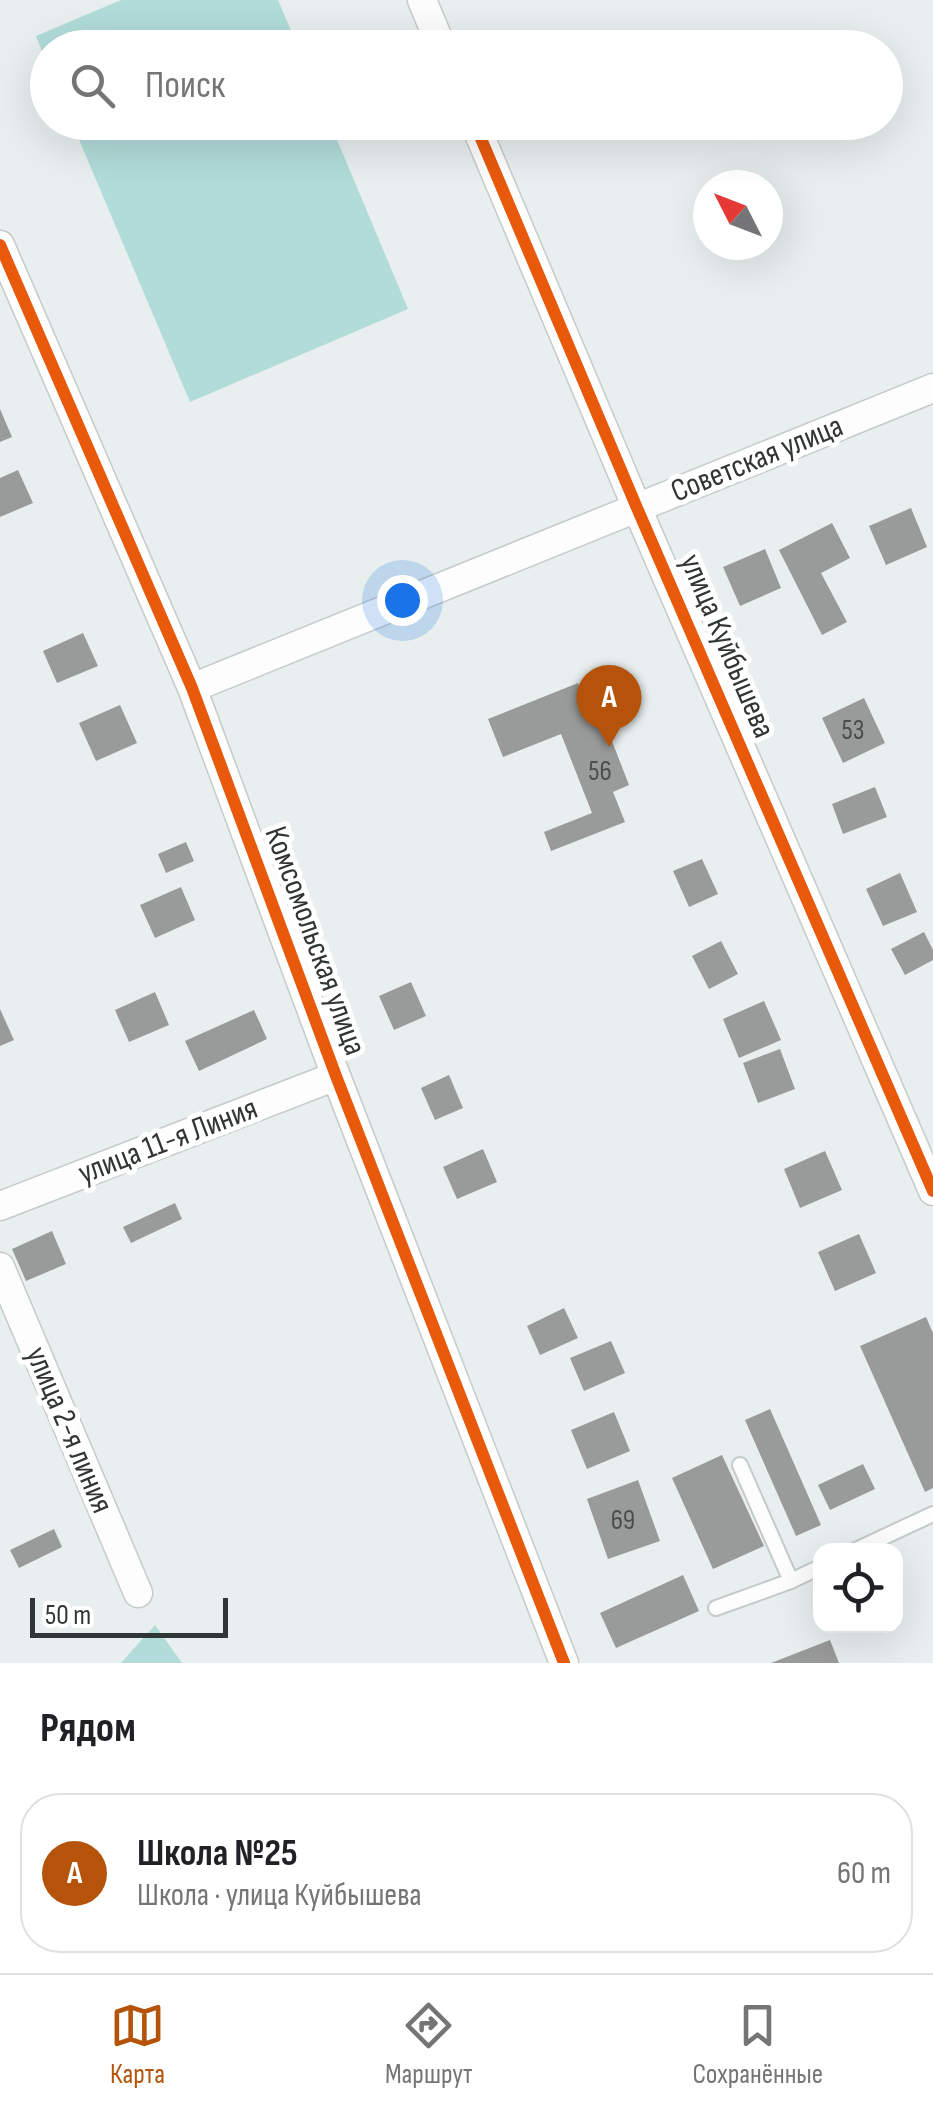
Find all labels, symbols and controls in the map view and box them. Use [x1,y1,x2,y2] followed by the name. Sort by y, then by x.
[30,30,903,140] search box
[65,58,120,113] icon: search
[145,63,225,108] text: Поиск
[693,170,783,260] north arrow
[665,407,849,511] street label: Советская улица
[671,548,783,744] street label: улица Куйбышева
[377,575,428,626] your location
[576,664,642,747] pin: A
[842,714,864,747] house number: 53
[588,755,612,788] house number: 56
[256,821,374,1061] street label: Комсомольская улица
[73,1089,263,1193] street label: улица 11-я Линия
[17,1341,121,1519] street label: улица 2-я линия
[611,1504,635,1537] house number: 69
[813,1543,903,1633] map controls
[813,1543,903,1633] button: locate
[30,1593,228,1638] scale bar
[45,1599,91,1632] text: 50 m
[40,1703,136,1754] text: Рядом
[137,1831,298,1876] text: Школа №25
[67,1854,82,1893] text: A
[837,1854,891,1893] text: 60 m
[137,1876,422,1915] text: Школа · улица Куйбышева
[110,1998,165,2091] tab: Карта
[385,1998,473,2091] tab: Маршрут
[692,1998,823,2091] tab: Сохранённые

